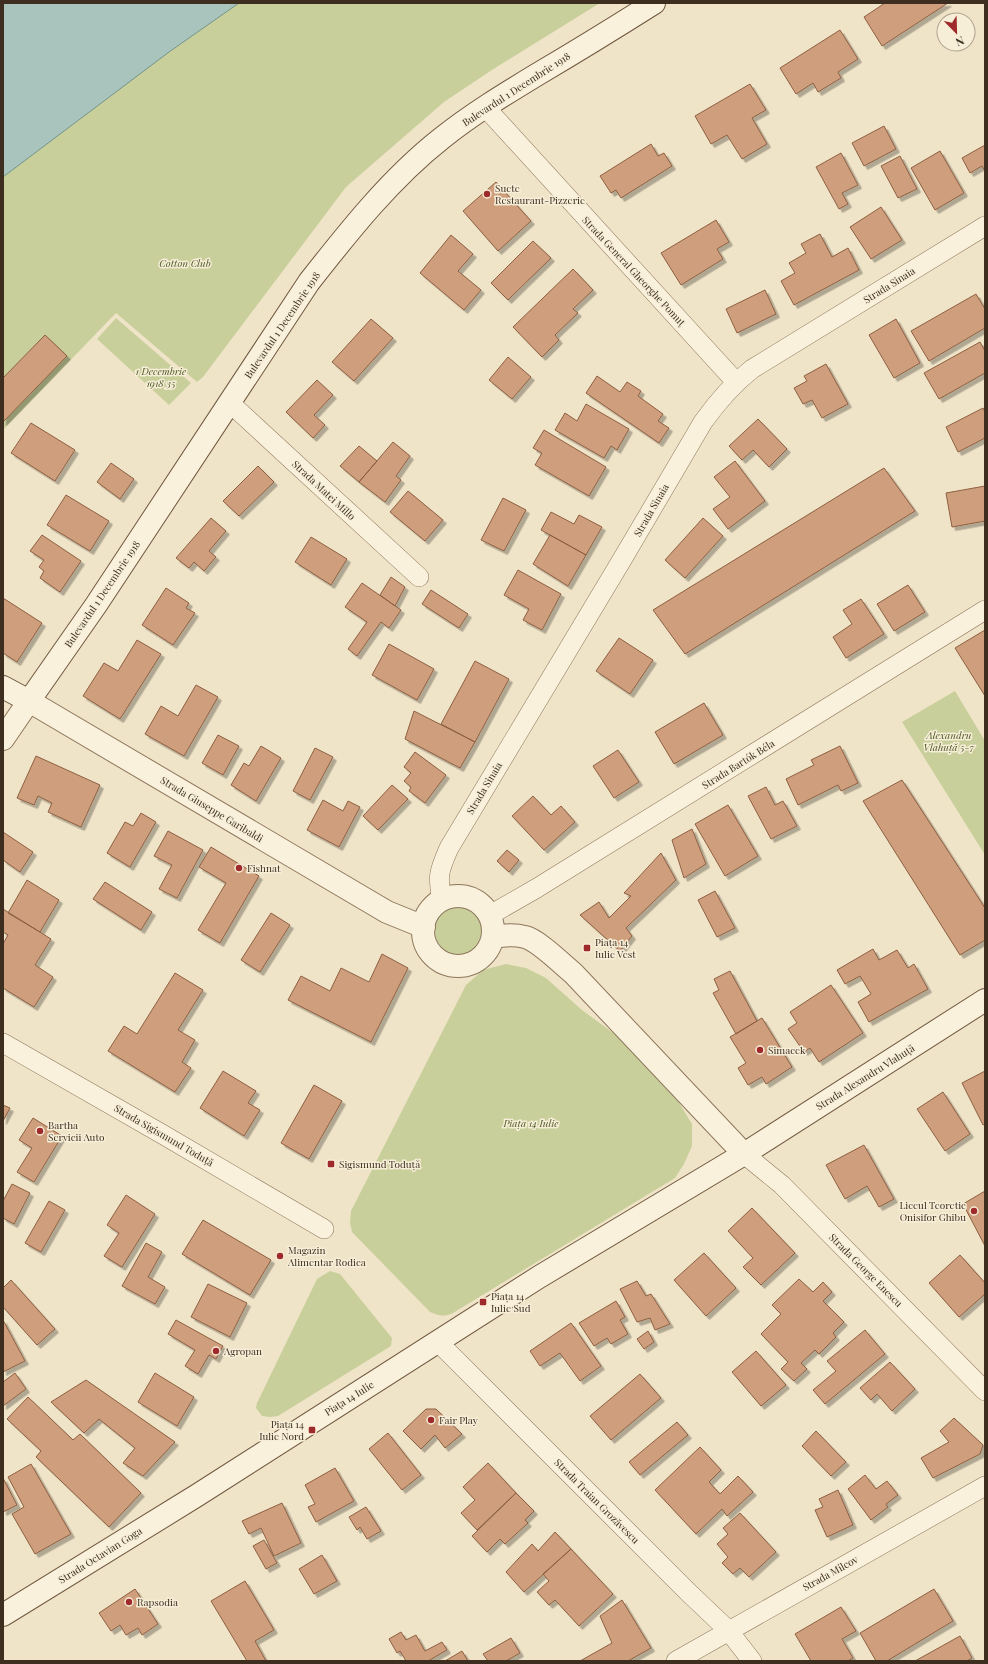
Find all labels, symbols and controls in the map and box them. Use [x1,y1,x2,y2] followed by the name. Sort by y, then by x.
[936,12,976,52] north arrow
[953,33,967,50] text: N
[459,49,573,129] street label: Bulevardul 1 Decembrie 1918
[495,181,585,207] place label: Suete Restaurant-Pizzerie
[482,189,492,199] marker: Suete Restaurant-Pizzerie
[579,213,689,329] street label: Strada General Gheorghe Pomuț
[159,256,211,270] park label: Cotton Club
[860,263,918,306] street label: Strada Sinaia
[241,269,323,381] street label: Bulevardul 1 Decembrie 1918
[136,364,187,390] park label: 1 Decembrie 1918 35
[289,457,359,523] street label: Strada Matei Millo
[630,481,672,539] street label: Strada Sinaia
[61,538,143,650] street label: Bulevardul 1 Decembrie 1918
[924,728,976,754] park label: Alexandru Vlahuță 5-7
[699,736,777,792] street label: Strada Bartók Béla
[463,759,505,817] street label: Strada Sinaia
[158,773,266,845] street label: Strada Giuseppe Garibaldi
[247,861,281,875] place label: Fishnat
[234,863,244,873] marker: Fishnat
[595,935,636,961] place label: Piața 14 Iulie Vest
[582,943,592,953] marker: Piața 14 Iulie Vest
[813,1041,917,1113] street label: Strada Alexandru Vlahuță
[768,1043,806,1057] place label: Simacek
[755,1045,765,1055] marker: Simacek
[112,1101,216,1169] street label: Strada Sigismund Toduță
[502,1116,559,1130] park label: Piața 14 Iulie
[48,1118,105,1144] place label: Bartha Servicii Auto
[35,1126,45,1136] marker: Bartha Servicii Auto
[339,1157,420,1171] place label: Sigismund Toduță
[326,1159,336,1169] marker: Sigismund Toduță
[899,1198,966,1224] place label: Liceul Teoretic Onisifor Ghibu
[969,1206,979,1216] marker: Liceul Teoretic Onisifor Ghibu
[826,1230,906,1310] street label: Strada George Enescu
[287,1243,366,1269] place label: Magazin Alimentar Rodica
[275,1251,285,1261] marker: Magazin Alimentar Rodica
[491,1289,531,1315] place label: Piața 14 Iulie Sud
[478,1297,488,1307] marker: Piața 14 Iulie Sud
[223,1344,262,1358] place label: Agropan
[211,1346,221,1356] marker: Agropan
[322,1377,376,1419] street label: Piața 14 Iulie
[439,1413,478,1427] place label: Fair Play
[426,1415,436,1425] marker: Fair Play
[259,1417,304,1443] place label: Piața 14 Iulie Nord
[307,1425,317,1435] marker: Piața 14 Iulie Nord
[551,1455,643,1547] street label: Strada Traian Grozăvescu
[55,1524,145,1586] street label: Strada Octavian Goga
[800,1552,860,1594] street label: Strada Milcov
[137,1595,178,1609] place label: Rapsodia
[124,1597,134,1607] marker: Rapsodia

